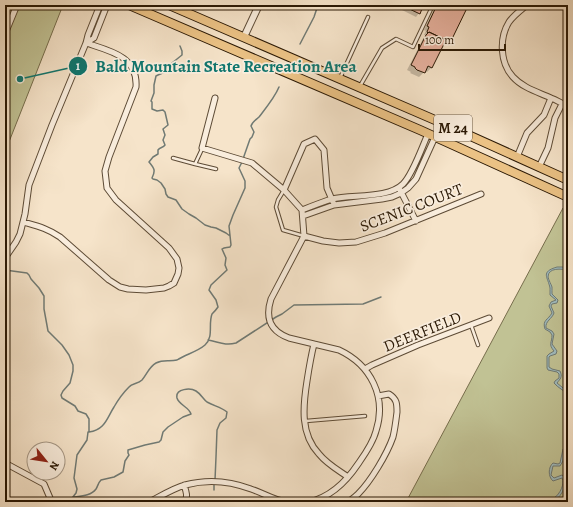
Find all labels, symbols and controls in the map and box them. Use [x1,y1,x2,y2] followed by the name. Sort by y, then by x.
[419,26,505,52] scale bar
[425,32,454,48] text: 100 m
[68,52,365,81] callout: Bald Mountain State Recreation Area
[95,55,357,78] text: Bald Mountain State Recreation Area
[76,58,81,74] text: 1
[434,115,472,141] road number: M 24
[357,178,466,238] street label: SCENIC COURT
[380,306,465,358] street label: DEERFIELD
[26,441,66,481] north arrow
[46,459,63,473] text: N

